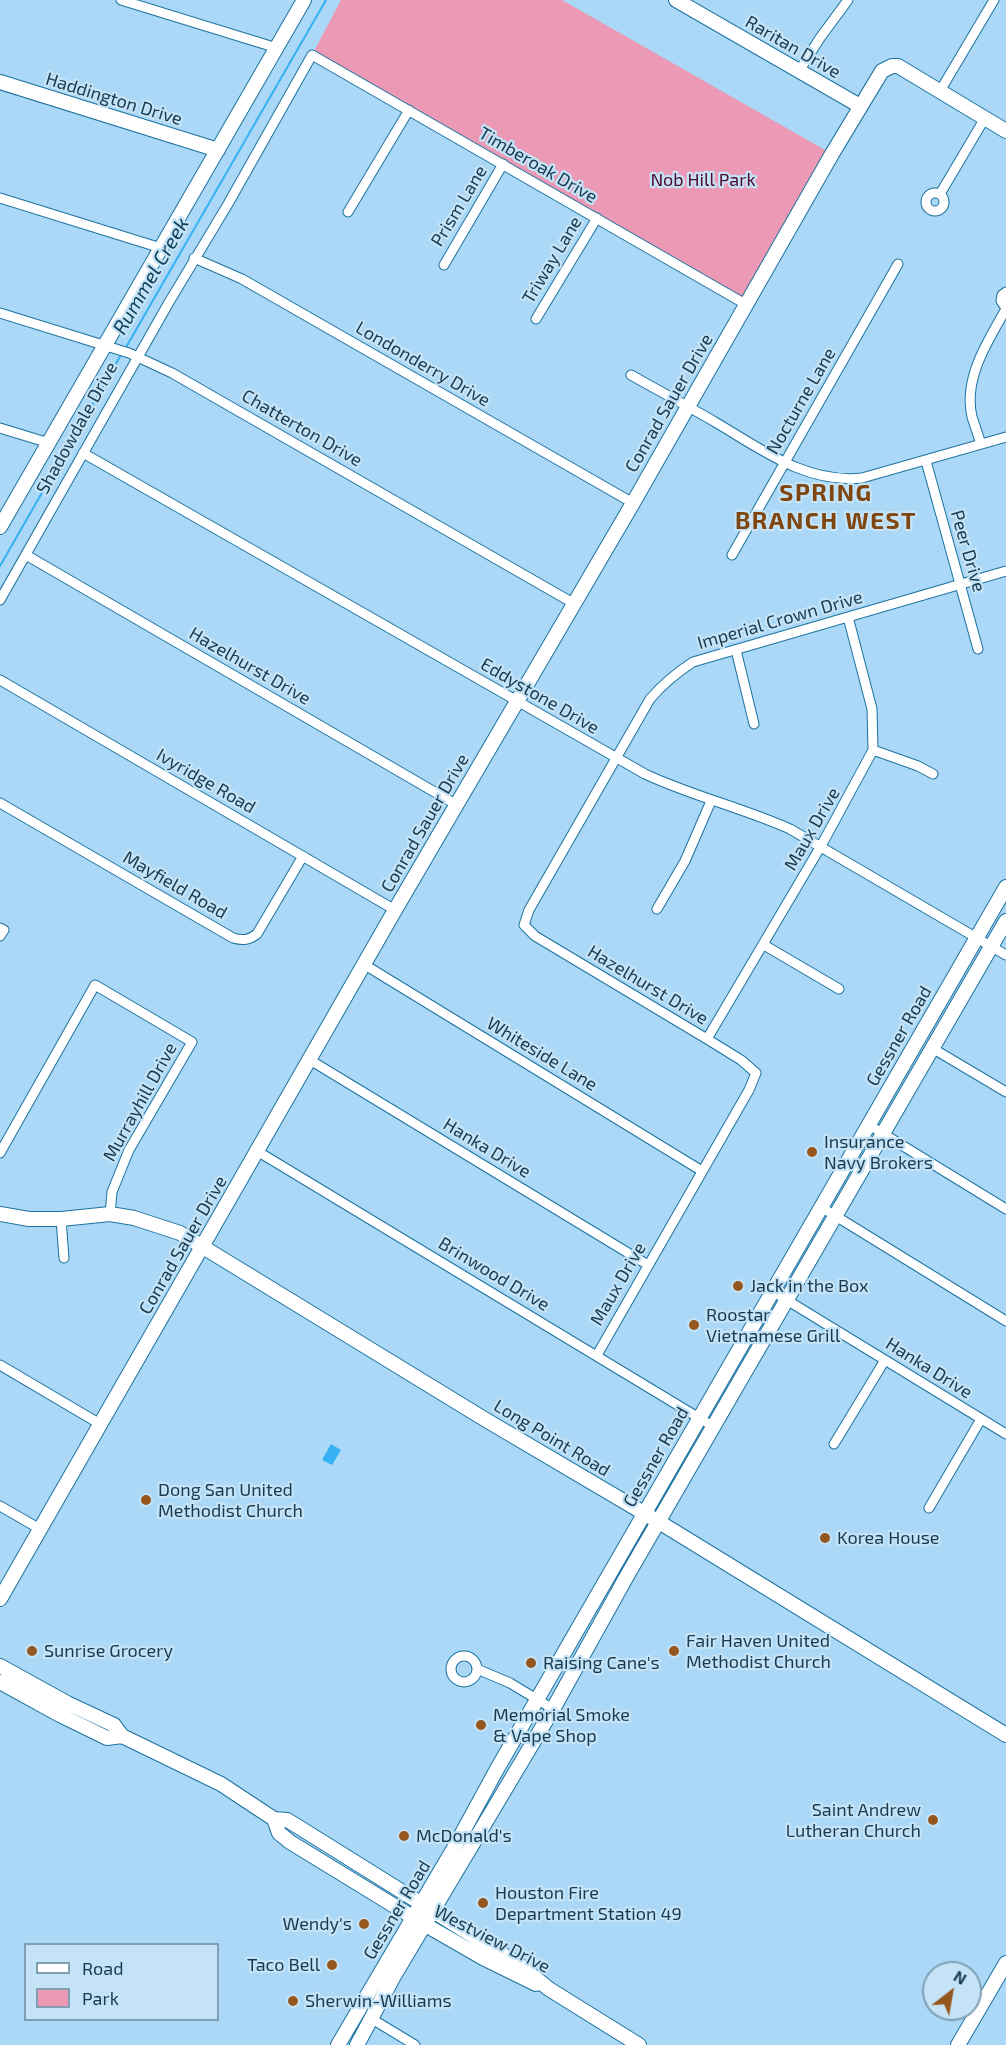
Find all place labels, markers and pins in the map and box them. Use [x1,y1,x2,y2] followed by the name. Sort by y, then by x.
[824,1131,933,1174] place label: Insurance Navy Brokers
[805,1145,819,1159] marker: Insurance Navy Brokers
[750,1275,869,1297] place label: Jack in the Box
[731,1279,745,1293] marker: Jack in the Box
[706,1304,840,1346] place label: Roostar Vietnamese Grill
[687,1318,701,1332] marker: Roostar Vietnamese Grill
[158,1479,303,1522] place label: Dong San United Methodist Church
[139,1493,153,1507] marker: Dong San United Methodist Church
[837,1527,939,1549] place label: Korea House
[818,1531,832,1545] marker: Korea House
[686,1630,831,1672] place label: Fair Haven United Methodist Church
[44,1640,173,1662] place label: Sunrise Grocery
[25,1644,39,1658] marker: Sunrise Grocery
[667,1644,681,1658] marker: Fair Haven United Methodist Church
[543,1652,660,1674] place label: Raising Cane's
[524,1656,538,1670] marker: Raising Cane's
[493,1704,630,1746] place label: Memorial Smoke & Vape Shop
[474,1718,488,1732] marker: Memorial Smoke & Vape Shop
[786,1799,921,1842] place label: Saint Andrew Lutheran Church
[926,1813,940,1827] marker: Saint Andrew Lutheran Church
[416,1825,512,1847] place label: McDonald's
[397,1829,411,1843] marker: McDonald's
[495,1882,682,1924] place label: Houston Fire Department Station 49
[476,1896,490,1910] marker: Houston Fire Department Station 49
[282,1913,352,1935] place label: Wendy's
[357,1917,371,1931] marker: Wendy's
[247,1954,320,1976] place label: Taco Bell
[325,1958,339,1972] marker: Taco Bell
[305,1990,452,2012] place label: Sherwin-Williams
[286,1994,300,2008] marker: Sherwin-Williams

